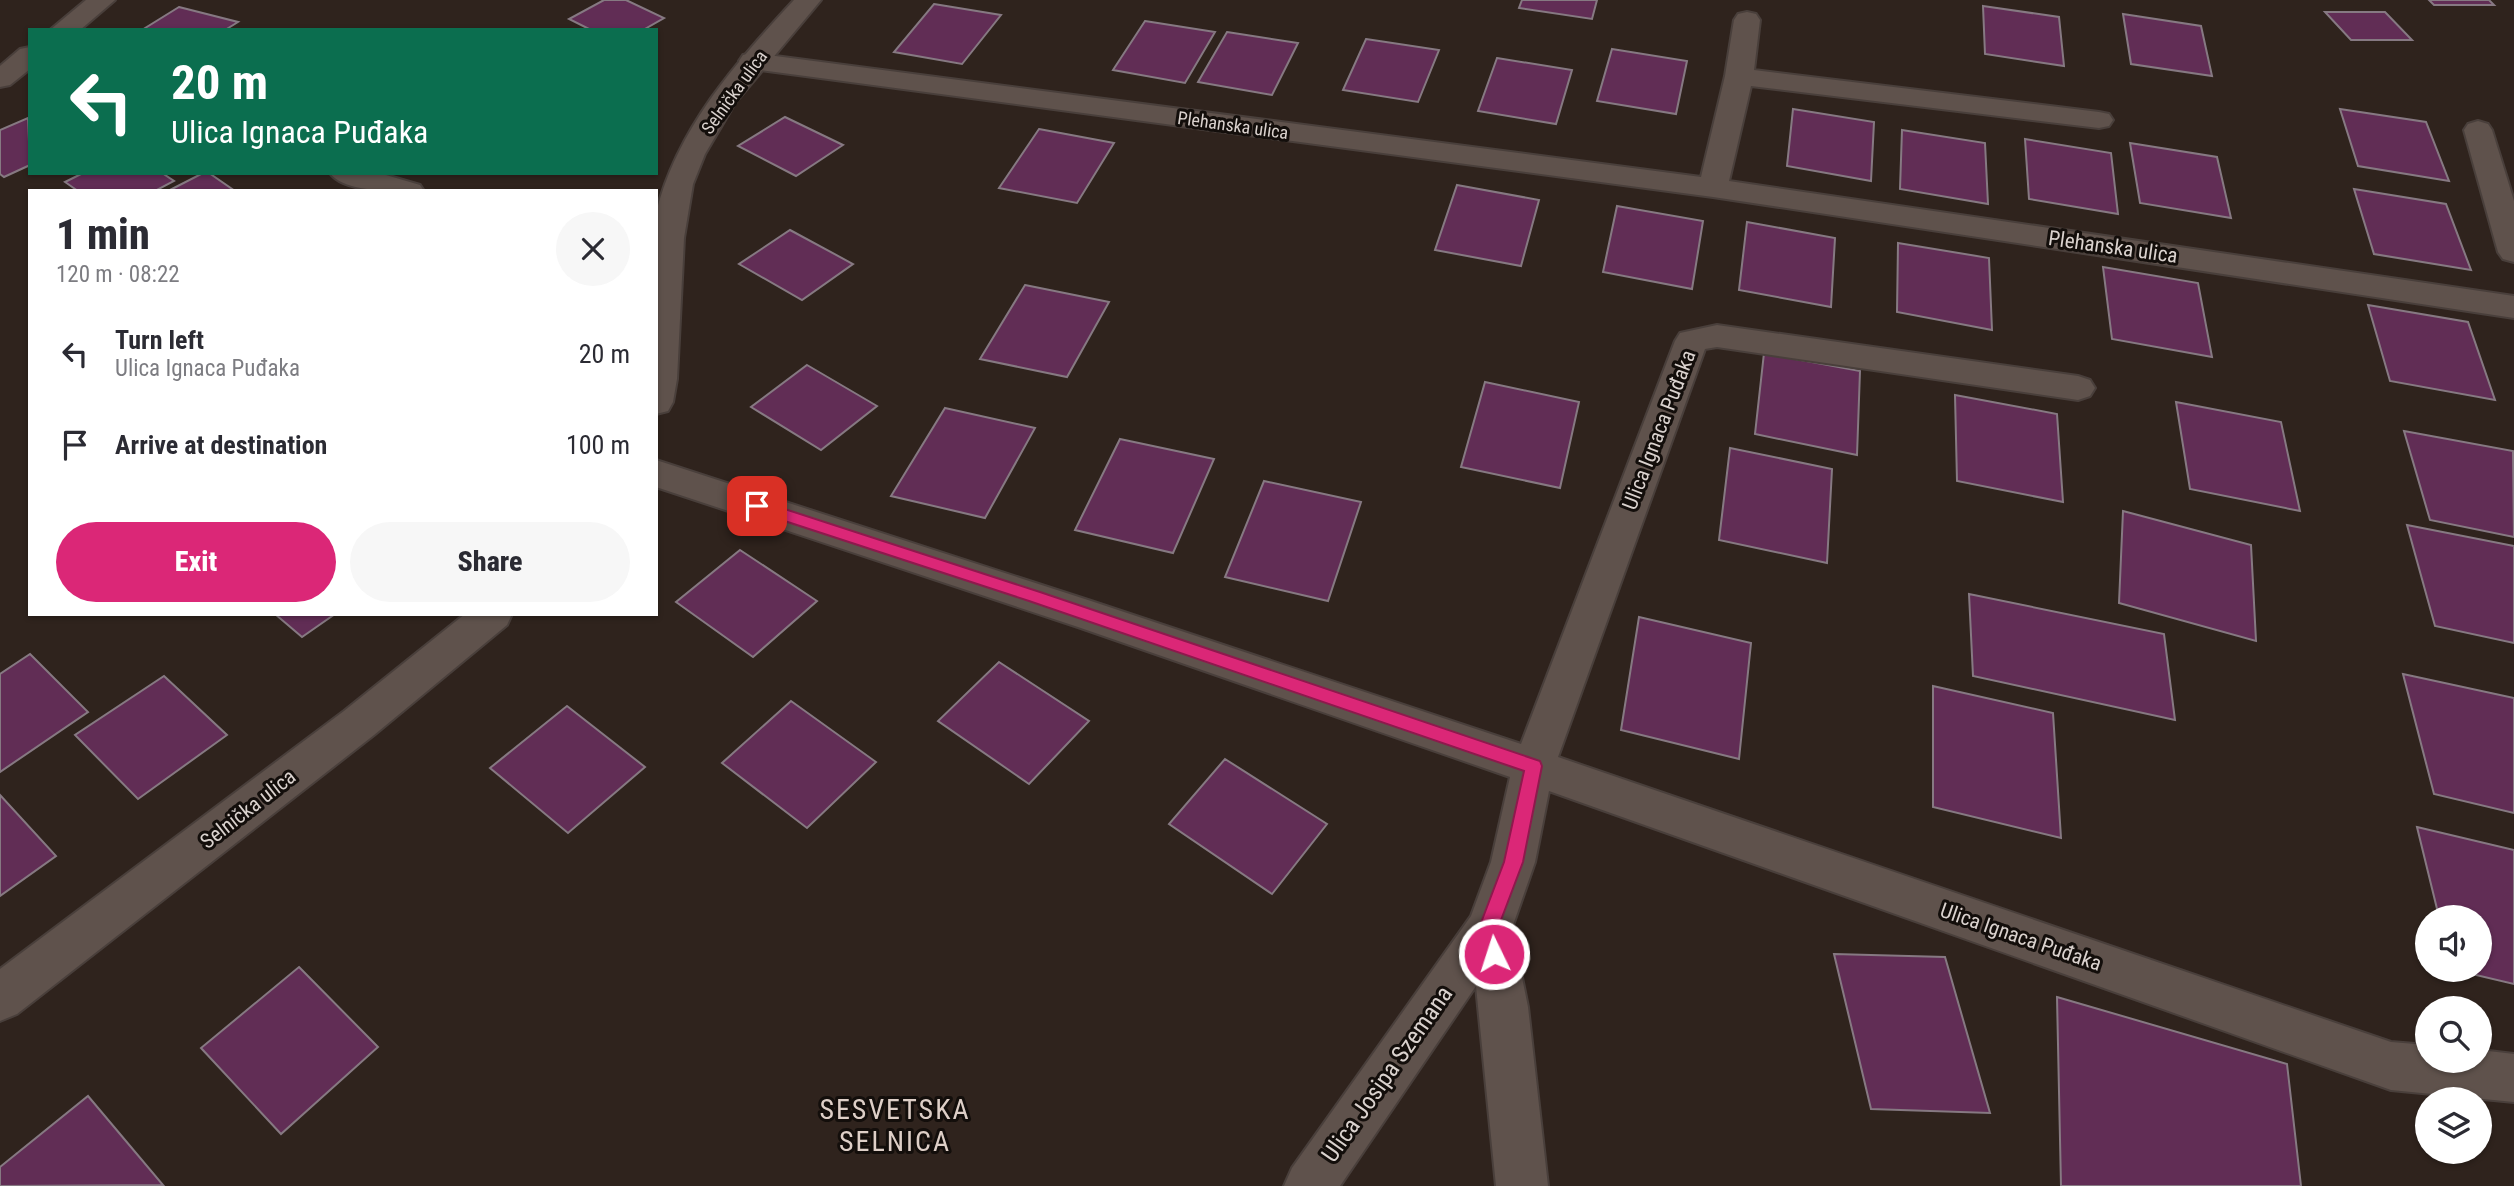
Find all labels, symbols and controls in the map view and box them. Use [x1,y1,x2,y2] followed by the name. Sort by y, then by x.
[697,46,771,138] street label: Selnička ulica
[171,54,268,111] text: 20 m
[56,56,147,147] icon: left
[1176,107,1290,143] street label: Plehanska ulica
[171,113,428,151] text: Ulica Ignaca Puđaka
[56,210,150,259] text: 1 min
[556,212,630,286] button: close
[2047,226,2179,268] street label: Plehanska ulica
[56,261,180,288] text: 120 m · 08:22
[115,325,204,355] text: Turn left
[56,335,94,373] icon: left
[579,339,630,369] text: 20 m
[1618,347,1700,513] street label: Ulica Ignaca Puđaka
[115,355,300,382] text: Ulica Ignaca Puđaka
[56,426,94,464] icon: arrive
[115,430,327,460] text: Arrive at destination
[566,430,630,460] text: 100 m
[727,476,787,536] pin
[738,487,776,525] icon: arrive
[56,522,336,602] button: Exit
[350,522,630,602] button: Share
[196,764,300,854] street label: Selnička ulica
[1937,898,2105,976] street label: Ulica Ignaca Puđaka
[2415,905,2492,1164] map controls
[2415,905,2492,982] button: sound
[1457,917,1531,991] position arrow
[1316,981,1458,1167] street label: Ulica Josipa Szemana
[2415,996,2492,1073] button: search
[2415,1087,2492,1164] button: layers
[819,1093,971,1158] district label: SESVETSKA SELNICA

